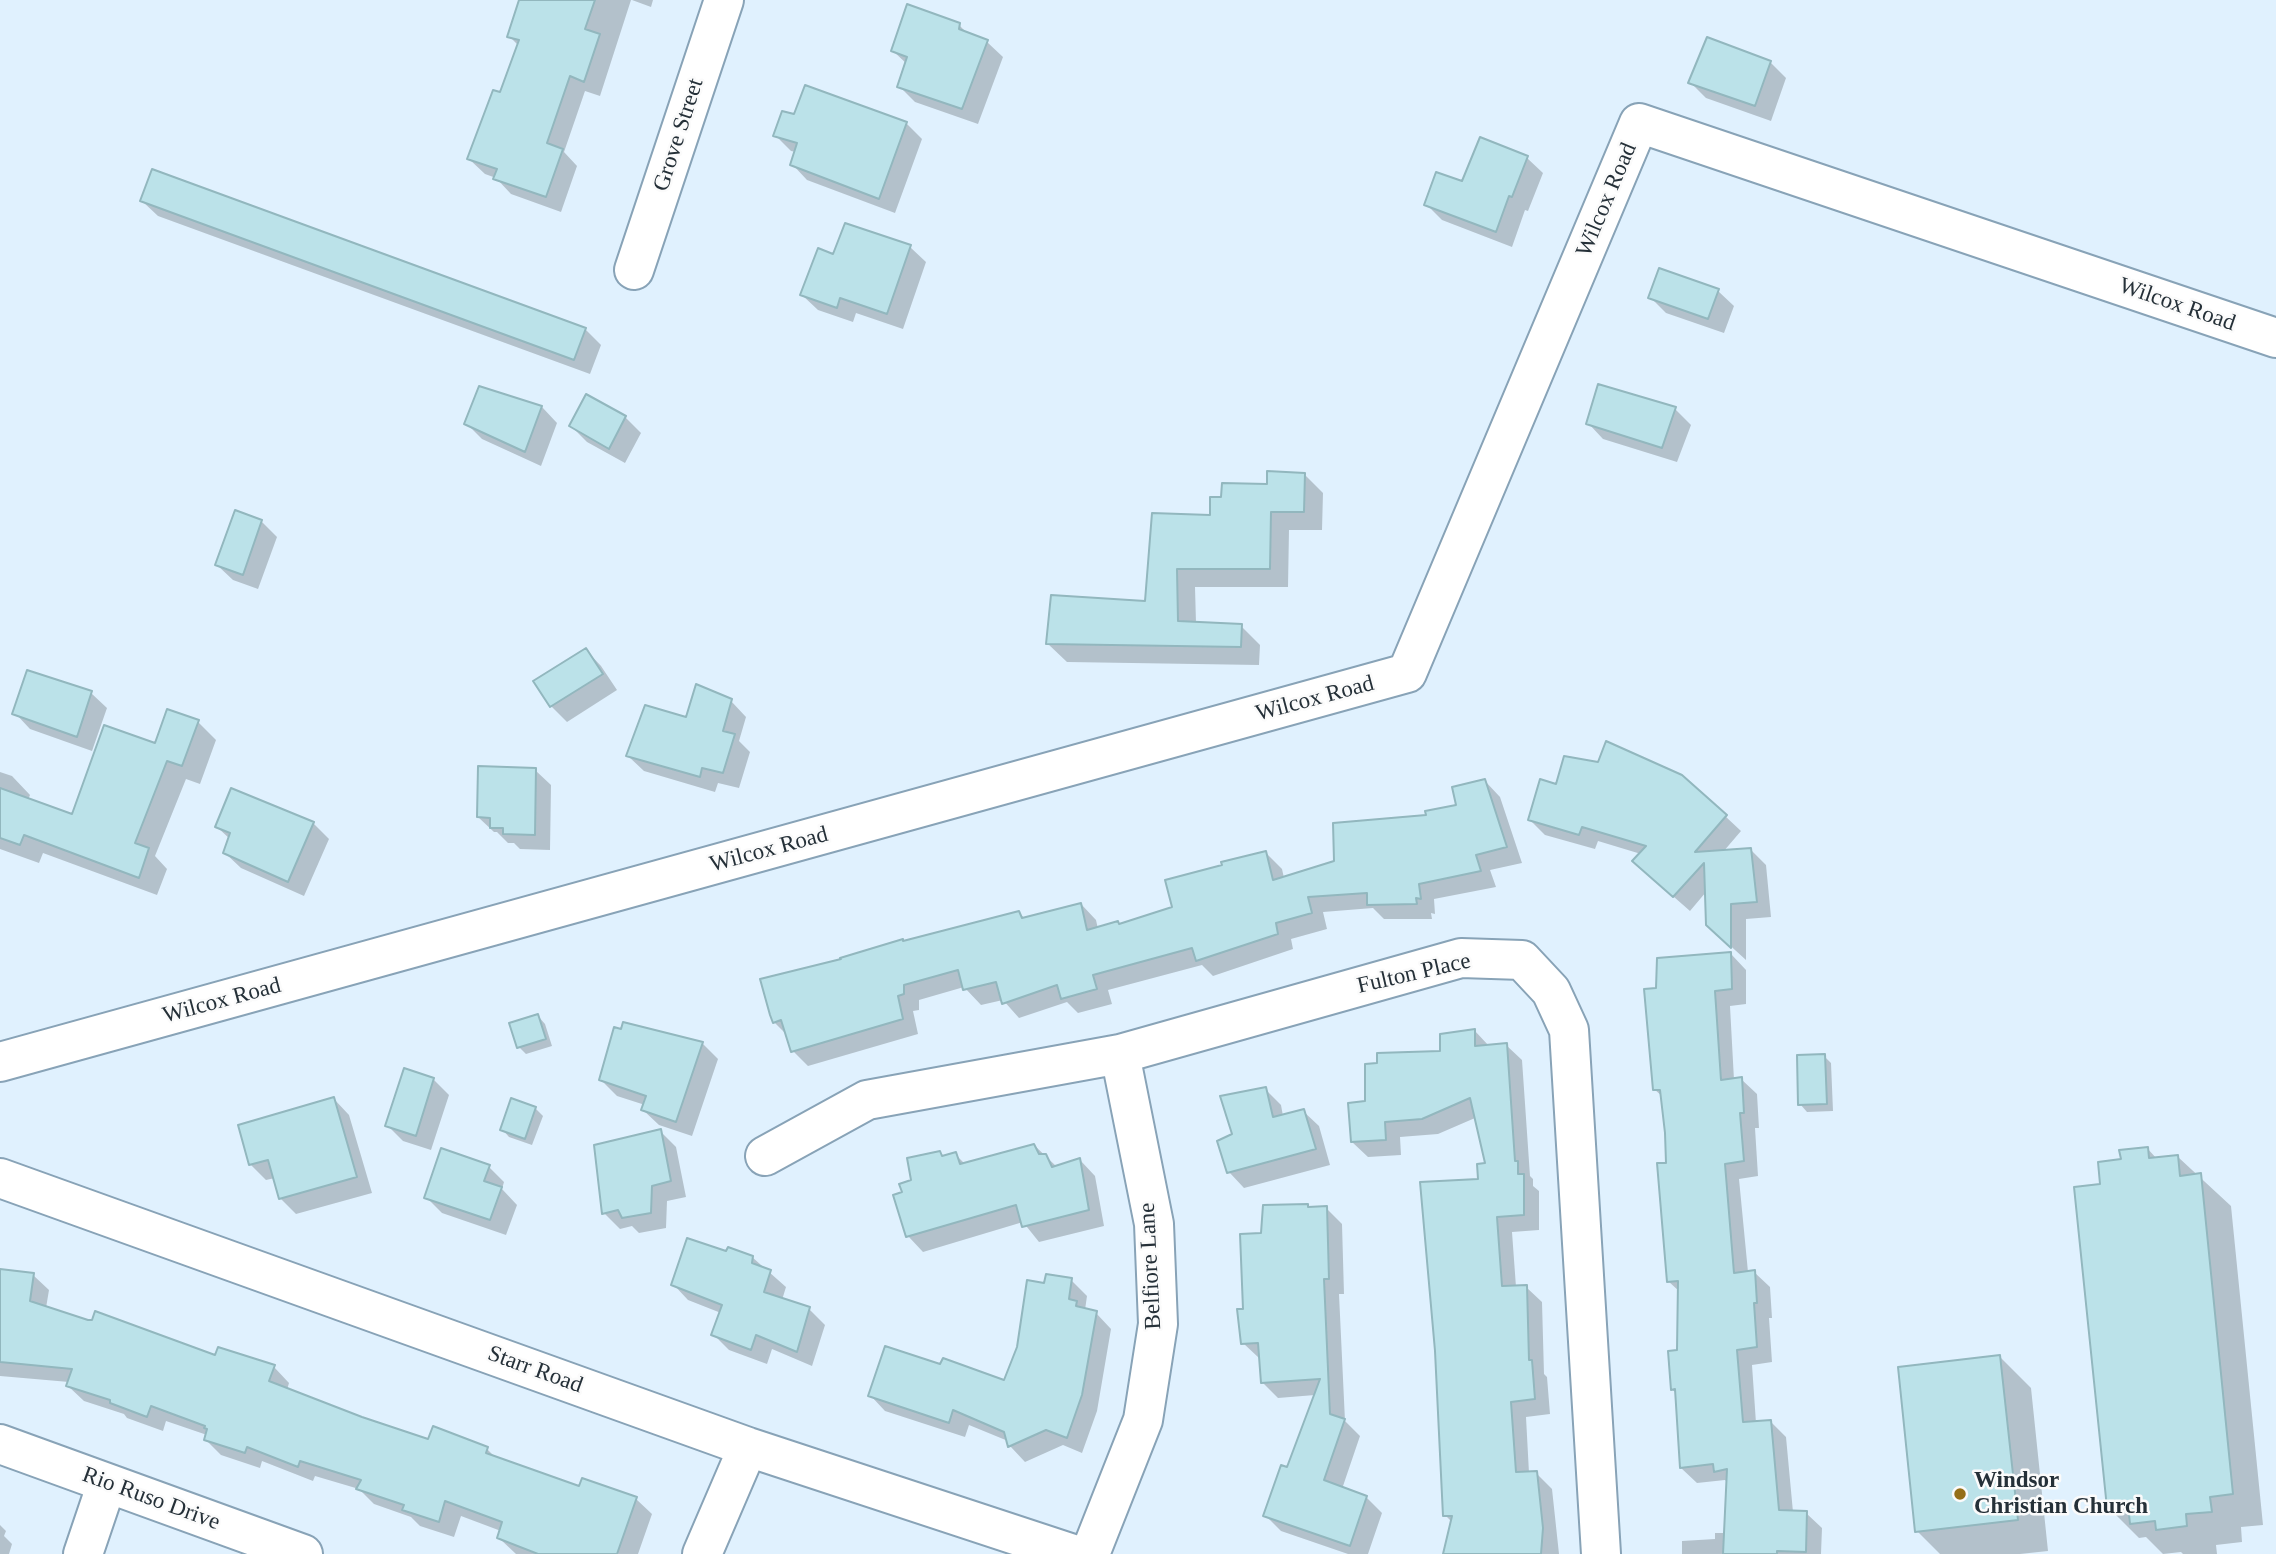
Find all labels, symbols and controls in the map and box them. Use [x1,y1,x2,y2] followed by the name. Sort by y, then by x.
[648,75,710,195] street label: Grove Street
[1571,139,1643,261] street label: Wilcox Road
[2115,272,2239,338] street label: Wilcox Road
[1253,670,1377,728] street label: Wilcox Road
[707,821,831,879] street label: Wilcox Road
[1355,948,1473,1000] street label: Fulton Place
[160,972,284,1030] street label: Wilcox Road
[1134,1202,1168,1330] street label: Belfiore Lane
[484,1340,586,1400] street label: Starr Road
[78,1461,224,1537] street label: Rio Ruso Drive
[1974,1467,2148,1521] place label: Windsor Christian Church
[1952,1486,1968,1502] marker: Windsor Christian Church

